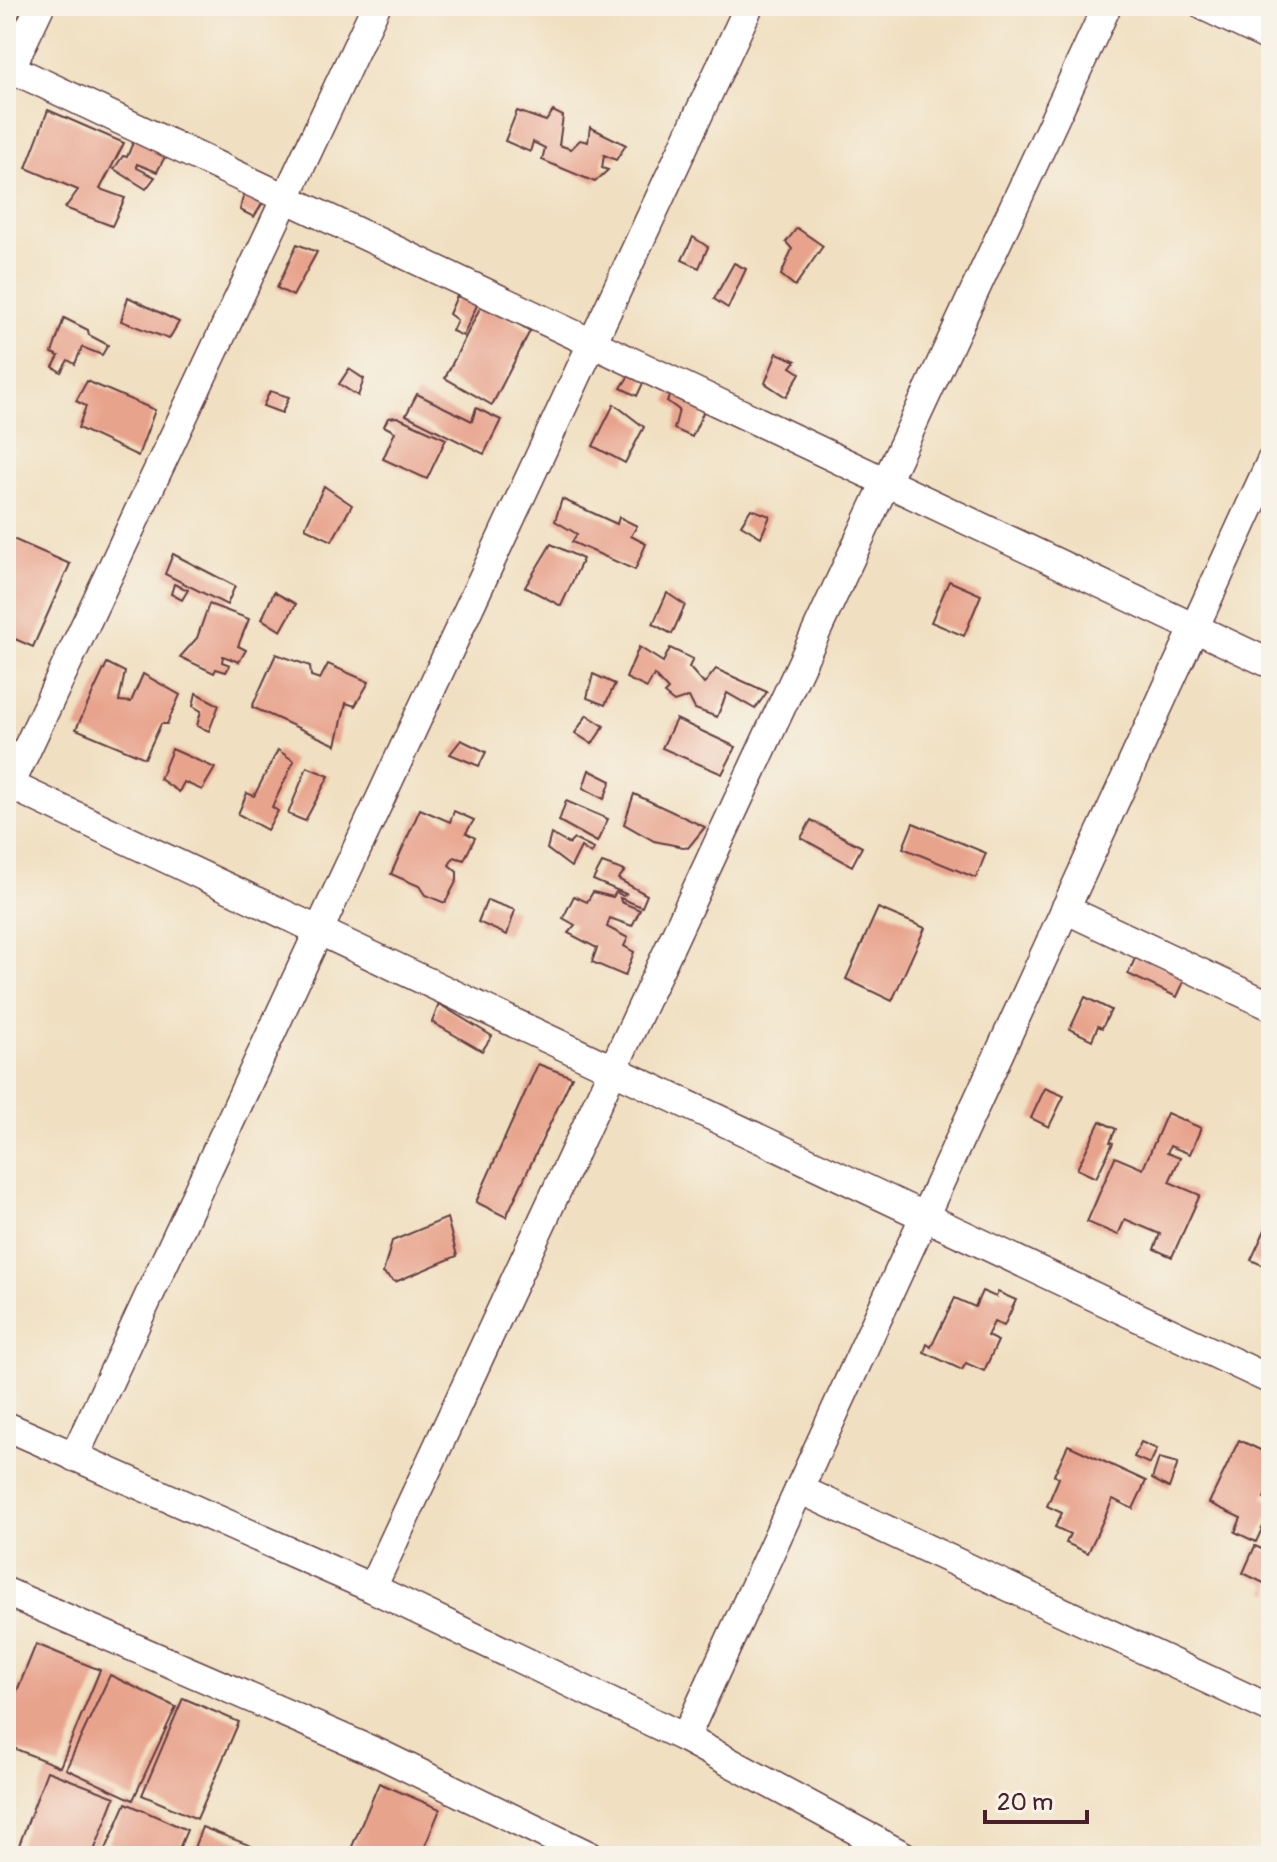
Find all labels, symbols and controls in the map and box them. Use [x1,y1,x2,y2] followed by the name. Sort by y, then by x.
[985,1774,1087,1824] scale bar
[997,1788,1053,1817] text: 20 m

